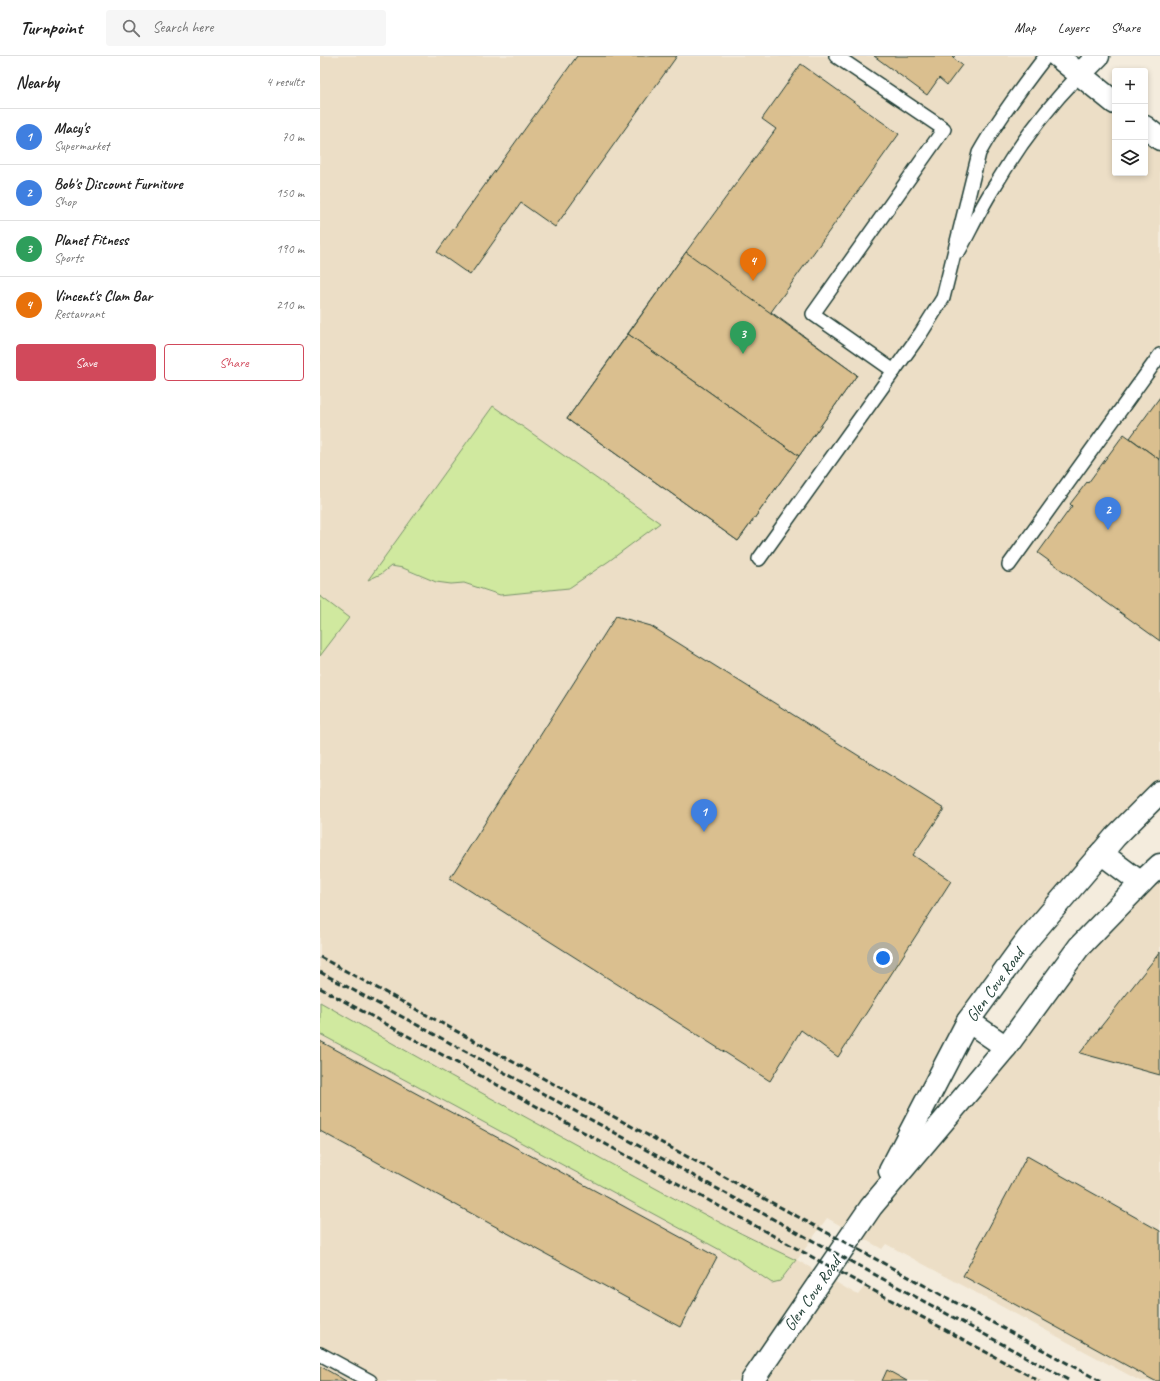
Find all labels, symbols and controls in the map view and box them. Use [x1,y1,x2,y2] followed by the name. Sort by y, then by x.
[106,10,386,46] search box
[20,16,82,40] text: Turnpoint
[120,17,142,39] icon: search
[152,18,214,37] text: Search here
[1014,19,1036,36] text: Map
[1058,19,1089,36] text: Layers
[1111,19,1140,36] text: Share
[1112,68,1148,176] map controls
[1112,68,1148,104] button: +
[16,72,59,93] text: Nearby
[266,74,304,90] text: 4 results
[1112,104,1148,140] button: −
[54,119,89,138] text: Macy's
[26,129,32,145] text: 1
[282,129,304,145] text: 70 m
[54,138,109,154] text: Supermarket
[1112,140,1148,176] button: layers
[54,175,183,194] text: Bob's Discount Furniture
[26,185,32,201] text: 2
[276,185,304,201] text: 150 m
[54,194,76,210] text: Shop
[54,231,128,250] text: Planet Fitness
[26,241,32,257] text: 3
[276,241,304,257] text: 190 m
[740,248,766,281] pin: 4
[54,250,83,266] text: Sports
[54,287,152,306] text: Vincent's Clam Bar
[26,297,32,313] text: 4
[276,297,304,313] text: 210 m
[54,306,104,322] text: Restaurant
[730,321,756,354] pin: 3
[16,344,156,381] button: Save
[164,344,304,381] button: Share
[1095,497,1121,530] pin: 2
[691,799,717,832] pin: 1
[961,942,1030,1026] street label: Glen Cove Road
[873,948,893,968] your location
[779,1251,847,1335] street label: Glen Cove Road

